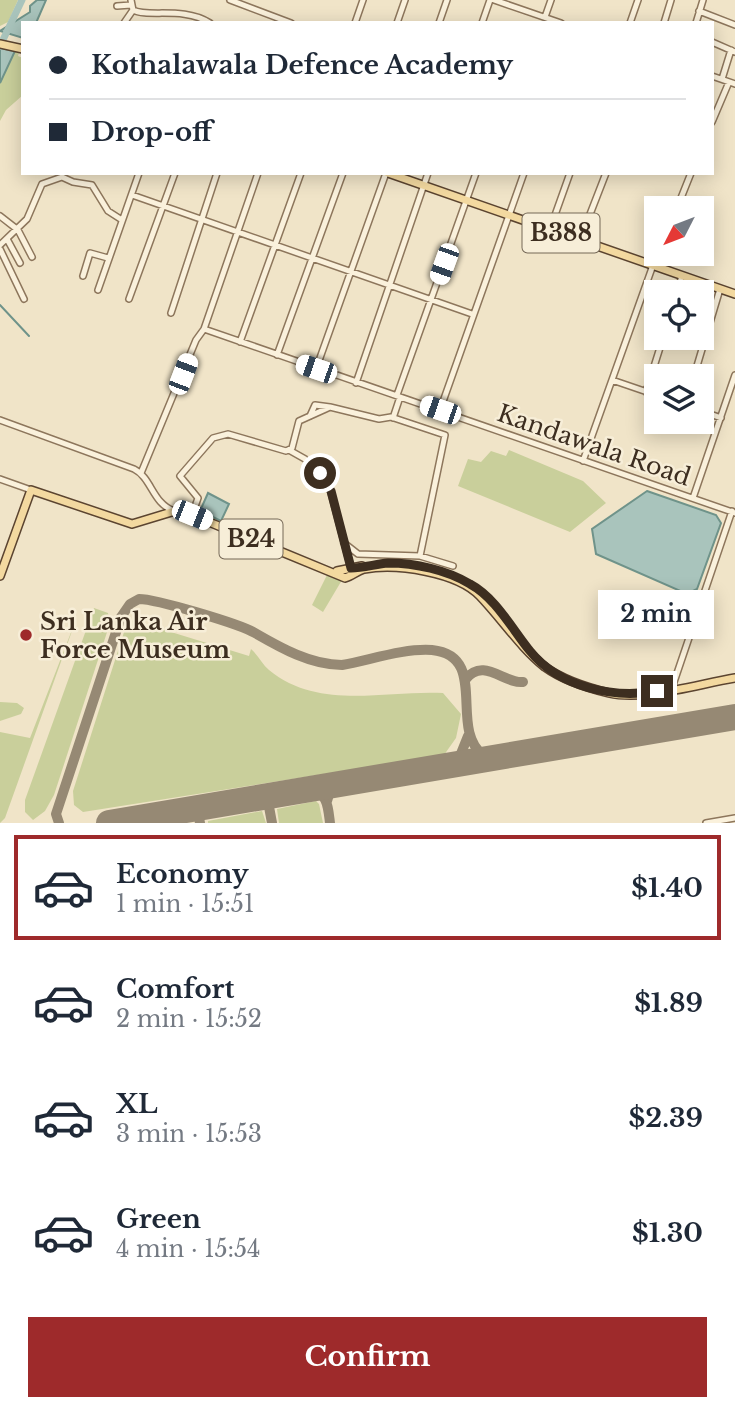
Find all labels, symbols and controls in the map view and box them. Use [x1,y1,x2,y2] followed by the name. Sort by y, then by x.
[91,49,513,81] text: Kothalawala Defence Academy
[91,116,212,148] text: Drop-off
[644,196,714,266] north arrow
[644,196,714,434] map controls
[522,214,600,252] road number: B388
[427,241,462,287] car
[644,280,714,350] button: locate
[166,351,201,397] car
[293,352,340,386] car
[644,364,714,434] button: layers
[417,393,464,427] car
[493,398,695,492] street label: Kandawala Road
[304,457,336,489] route start
[169,497,216,533] car
[219,520,282,558] road number: B24
[599,590,715,638] callout: 2 min
[620,600,692,628] text: 2 min
[40,607,230,664] place label: Sri Lanka Air Force Museum
[18,627,34,643] marker: Sri Lanka Air Force Museum
[641,675,673,707] route end
[32,856,95,919] icon: car
[116,858,249,890] text: Economy
[631,872,703,904] text: $1.40
[116,890,254,918] text: 1 min · 15:51
[32,971,95,1034] icon: car
[116,973,234,1005] text: Comfort
[634,987,703,1019] text: $1.89
[116,1005,262,1033] text: 2 min · 15:52
[32,1086,95,1149] icon: car
[116,1088,158,1120] text: XL
[628,1102,703,1134] text: $2.39
[116,1120,262,1148] text: 3 min · 15:53
[32,1201,95,1264] icon: car
[116,1203,201,1235] text: Green
[632,1217,703,1249] text: $1.30
[116,1235,261,1263] text: 4 min · 15:54
[28,1317,707,1397] button: Confirm

